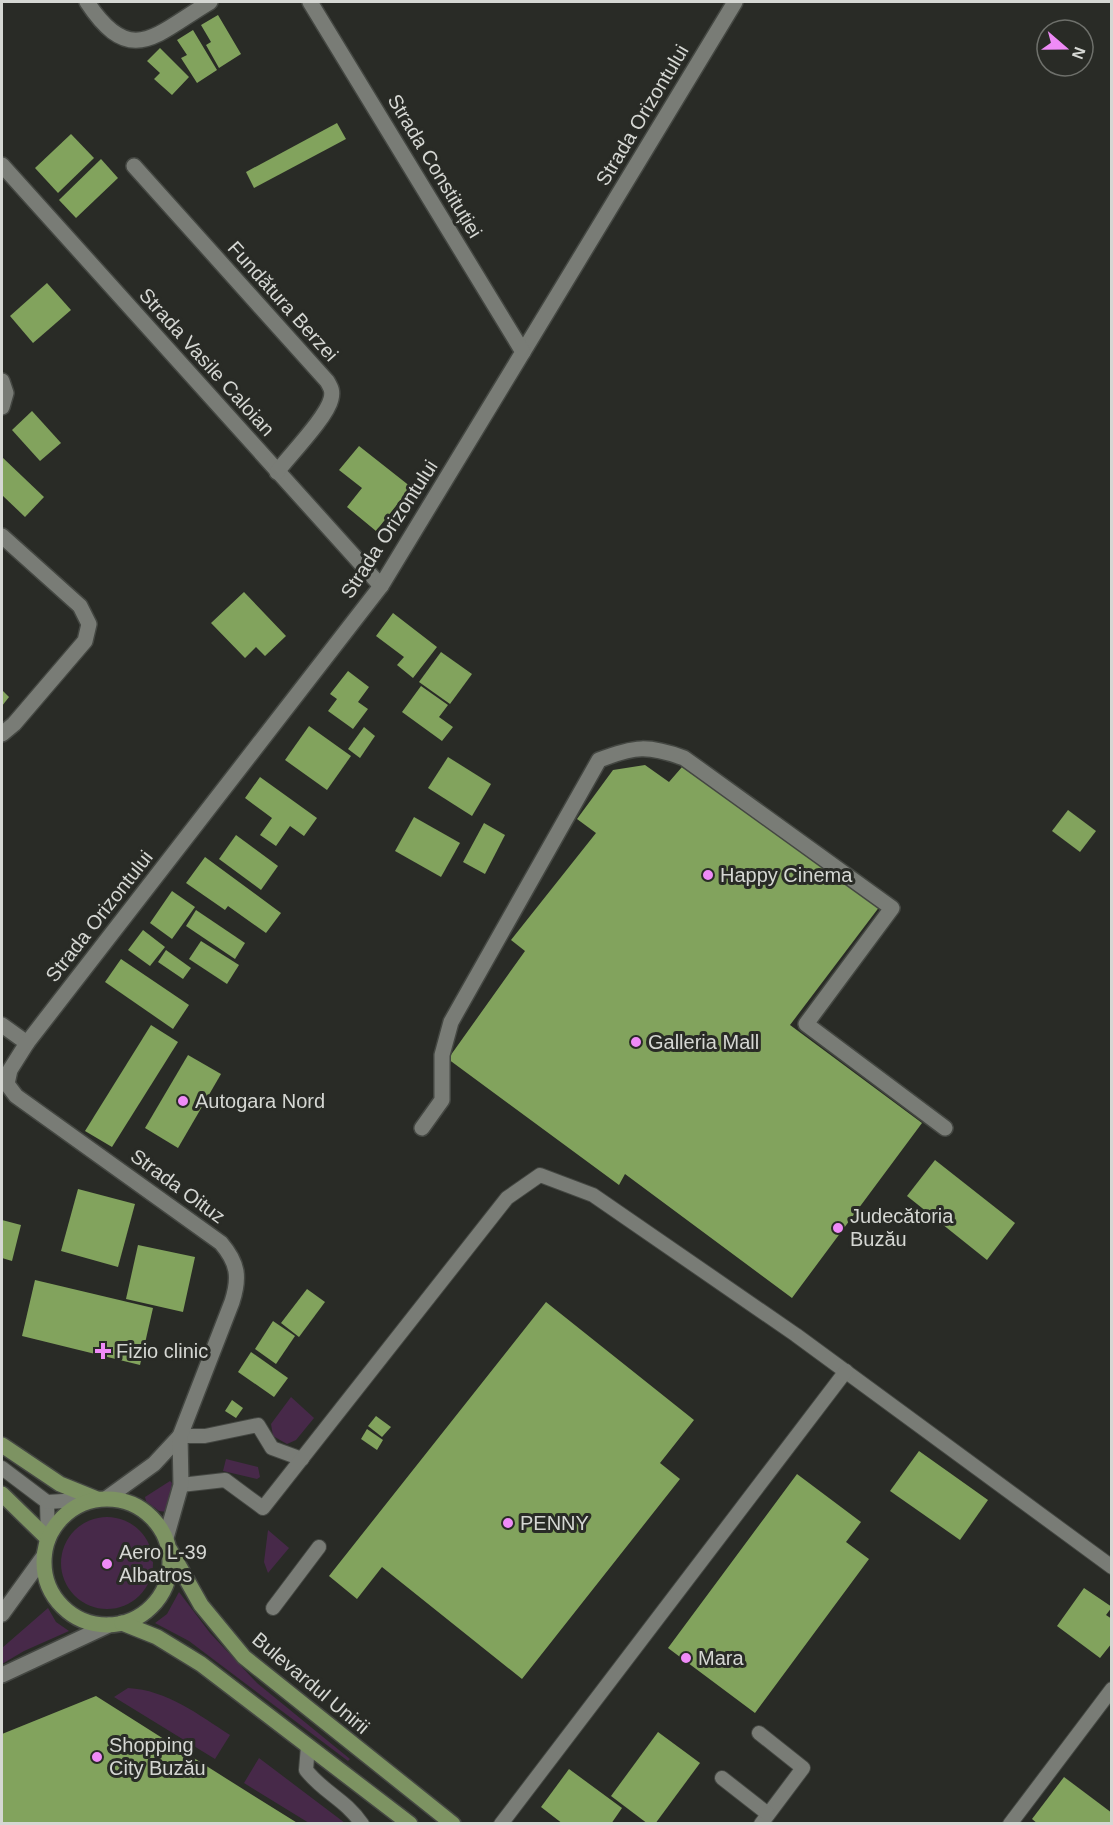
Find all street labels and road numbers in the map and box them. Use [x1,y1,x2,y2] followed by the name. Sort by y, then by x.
[591,41,693,189] street label: Strada Orizontului
[383,90,487,242] street label: Strada Constituției
[223,237,343,365] street label: Fundătura Berzei
[135,284,279,440] street label: Strada Vasile Caloian
[336,456,442,602] street label: Strada Orizontului
[41,846,157,986] street label: Strada Orizontului
[127,1144,229,1228] street label: Strada Oituz
[248,1628,374,1738] street label: Bulevardul Unirii

